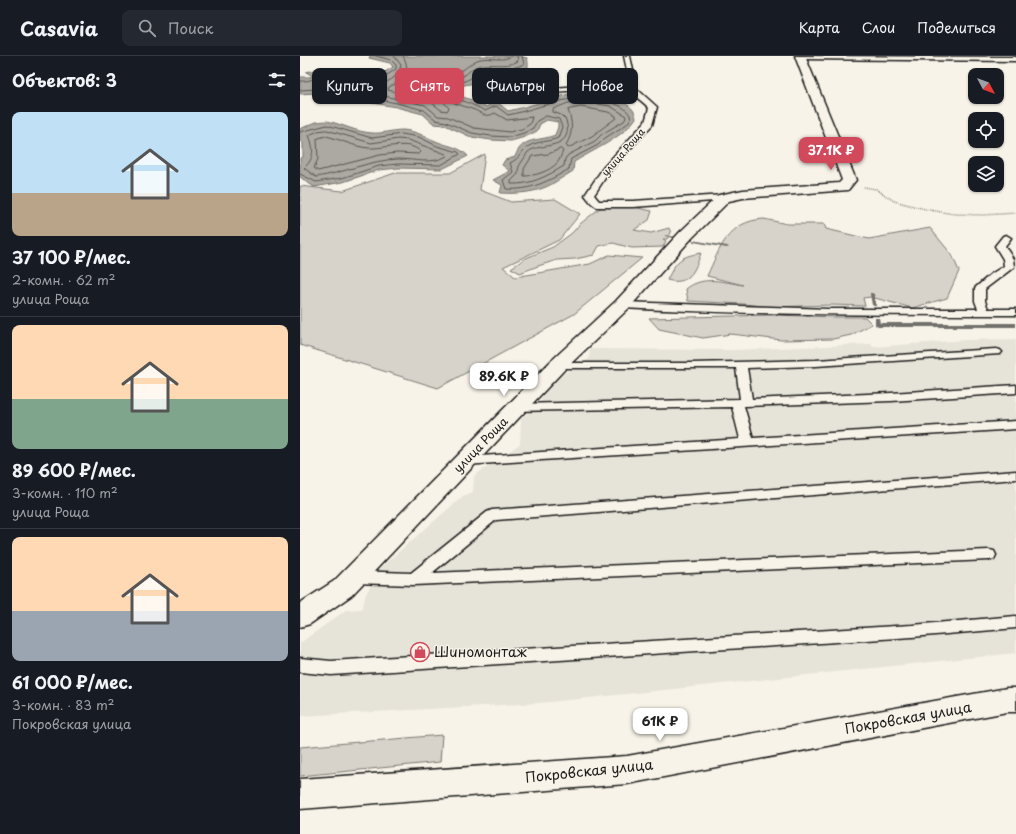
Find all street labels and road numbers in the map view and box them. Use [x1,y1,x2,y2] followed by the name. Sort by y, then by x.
[597,124,648,179] street label: улица Роща
[449,412,512,476] street label: улица Роща
[843,696,973,739] street label: Покровская улица
[524,753,654,788] street label: Покровская улица

